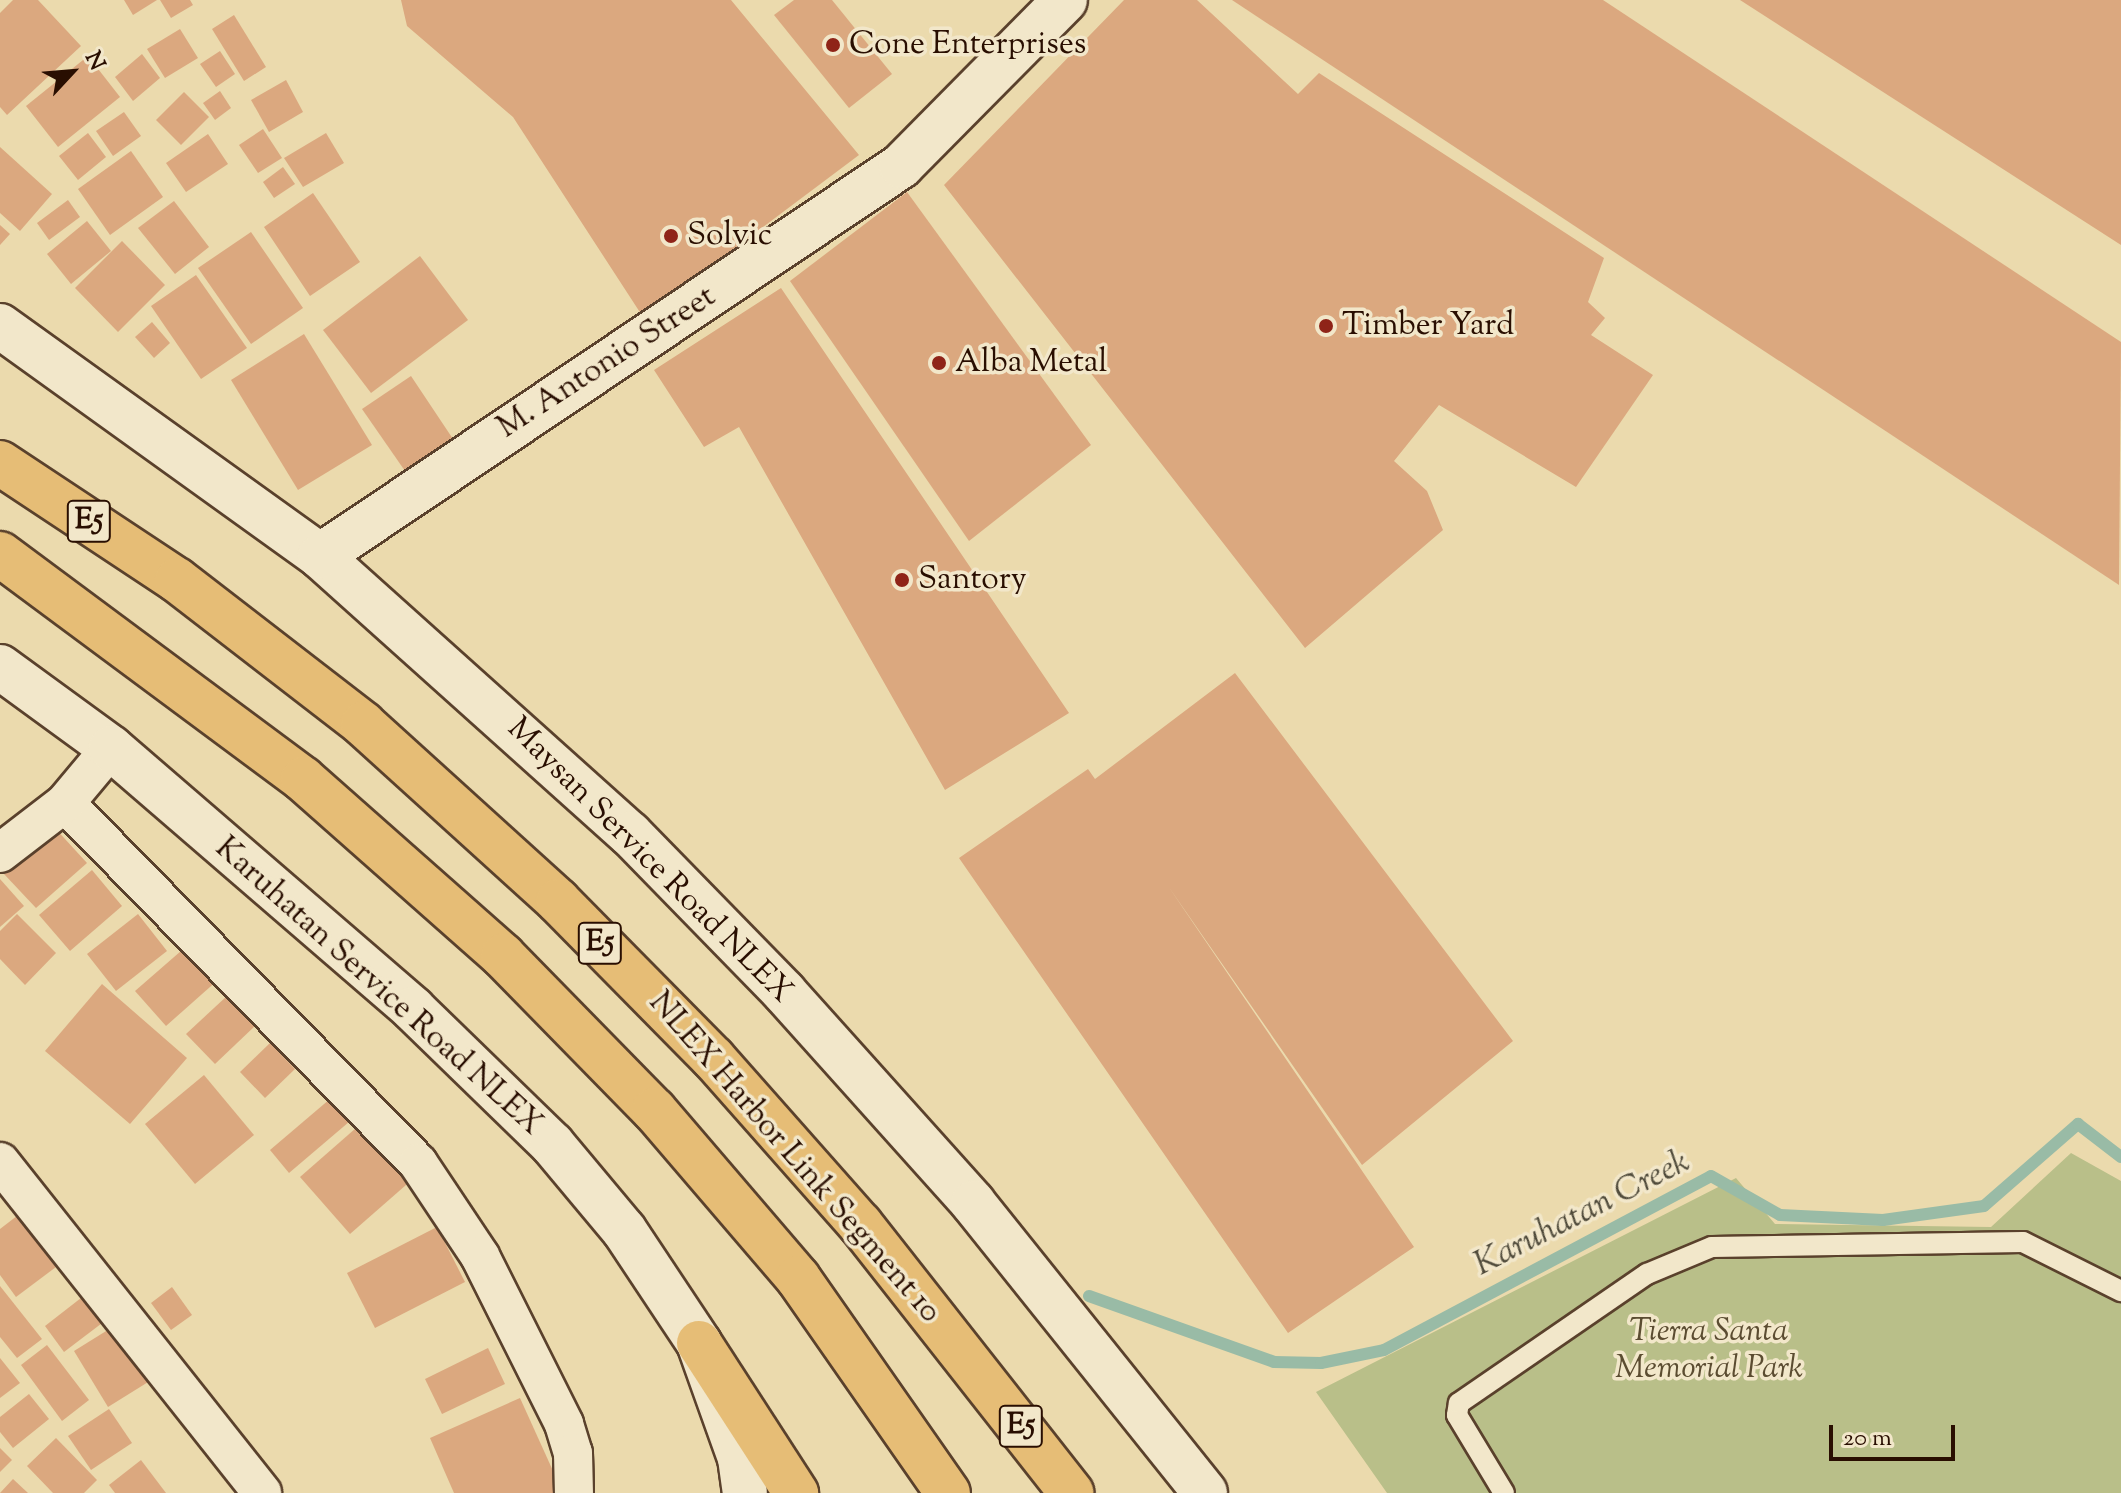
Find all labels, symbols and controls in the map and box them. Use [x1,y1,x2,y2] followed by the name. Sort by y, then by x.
[849,26,1086,64] place label: Cone Enterprises
[32,32,112,112] north arrow
[824,36,842,54] marker: Cone Enterprises
[75,47,112,76] text: N
[687,217,772,255] place label: Solvic
[662,227,680,245] marker: Solvic
[491,278,723,448] street label: M. Antonio Street
[1342,307,1514,345] place label: Timber Yard
[1317,317,1335,335] marker: Timber Yard
[955,344,1108,382] place label: Alba Metal
[930,354,948,372] marker: Alba Metal
[65,495,113,547] road number: E5
[918,561,1027,599] place label: Santory
[893,571,911,589] marker: Santory
[498,710,800,1012] street label: Maysan Service Road NLEX
[206,830,550,1144] street label: Karuhatan Service Road NLEX
[576,917,624,969] road number: E5
[640,985,948,1331] street label: NLEX Harbor Link Segment 10
[1467,1142,1697,1286] water label: Karuhatan Creek
[1615,1314,1803,1389] park label: Tierra Santa Memorial Park
[997,1400,1045,1452] road number: E5
[1833,1409,1959,1459] scale bar
[1843,1422,1892,1456] text: 20 m

